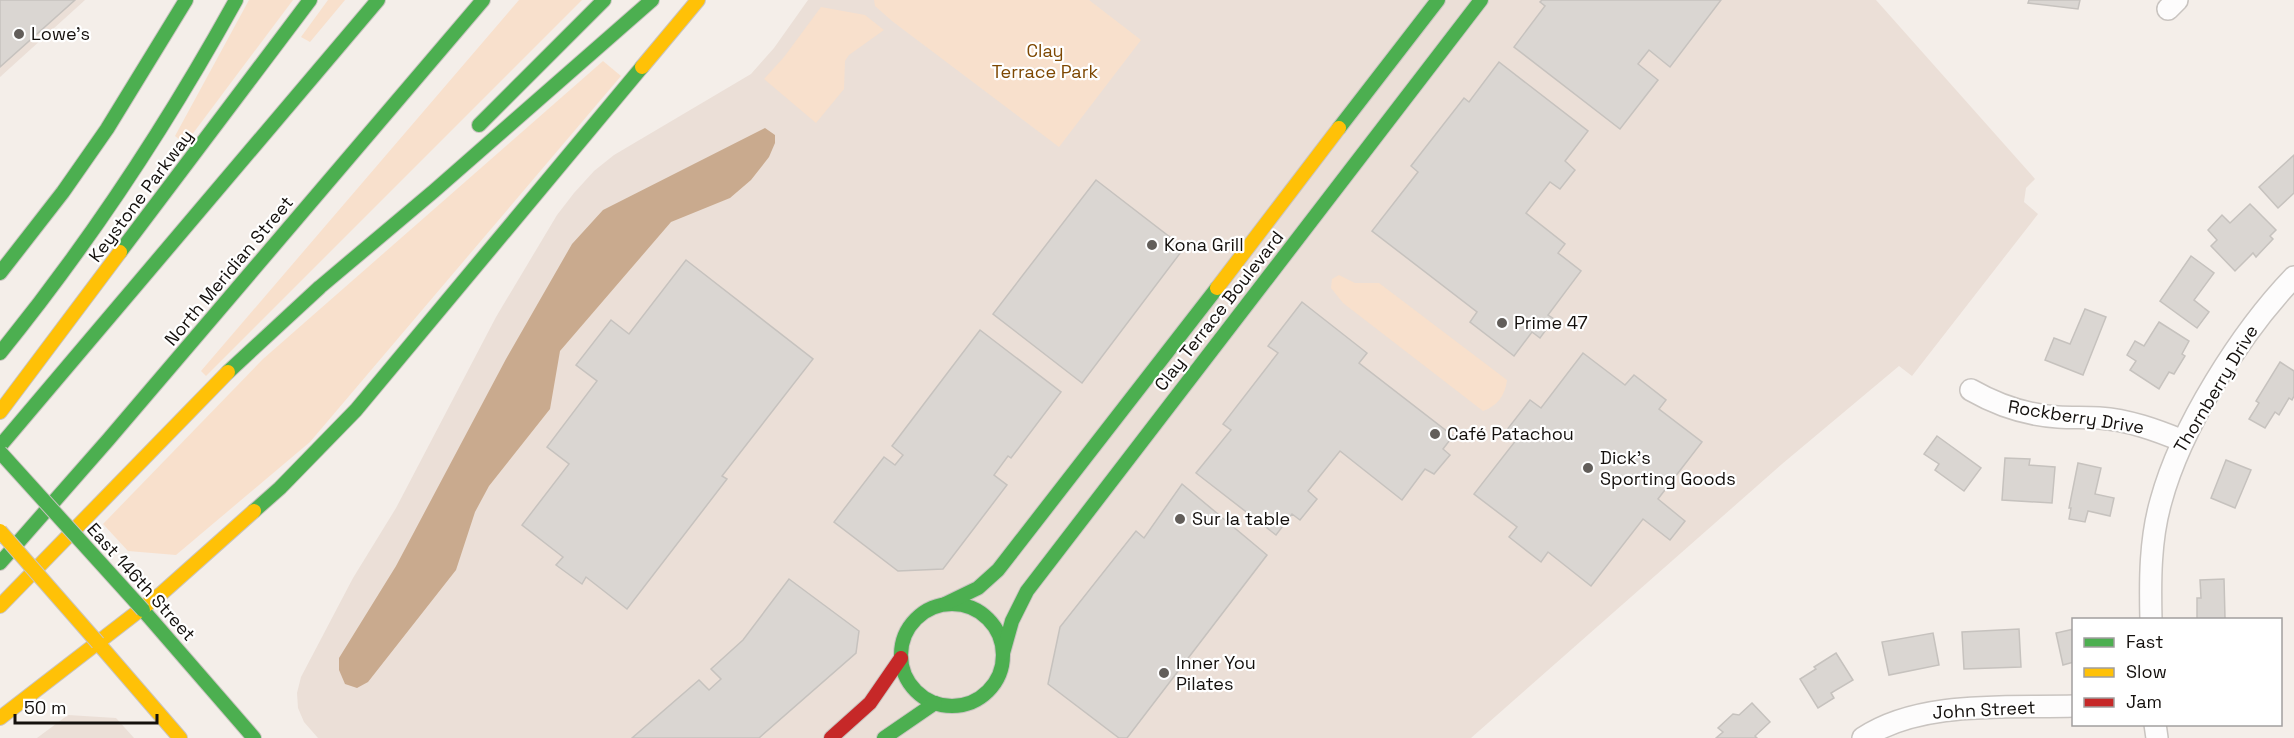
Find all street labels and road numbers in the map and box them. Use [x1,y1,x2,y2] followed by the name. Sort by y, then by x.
[83,125,198,266] street label: Keystone Parkway
[159,191,298,350] street label: North Meridian Street
[1149,226,1288,395] street label: Clay Terrace Boulevard
[2168,321,2263,457] street label: Thornberry Drive
[2006,394,2146,439] street label: Rockberry Drive
[82,518,201,646] street label: East 146th Street
[1932,695,2036,724] street label: John Street

